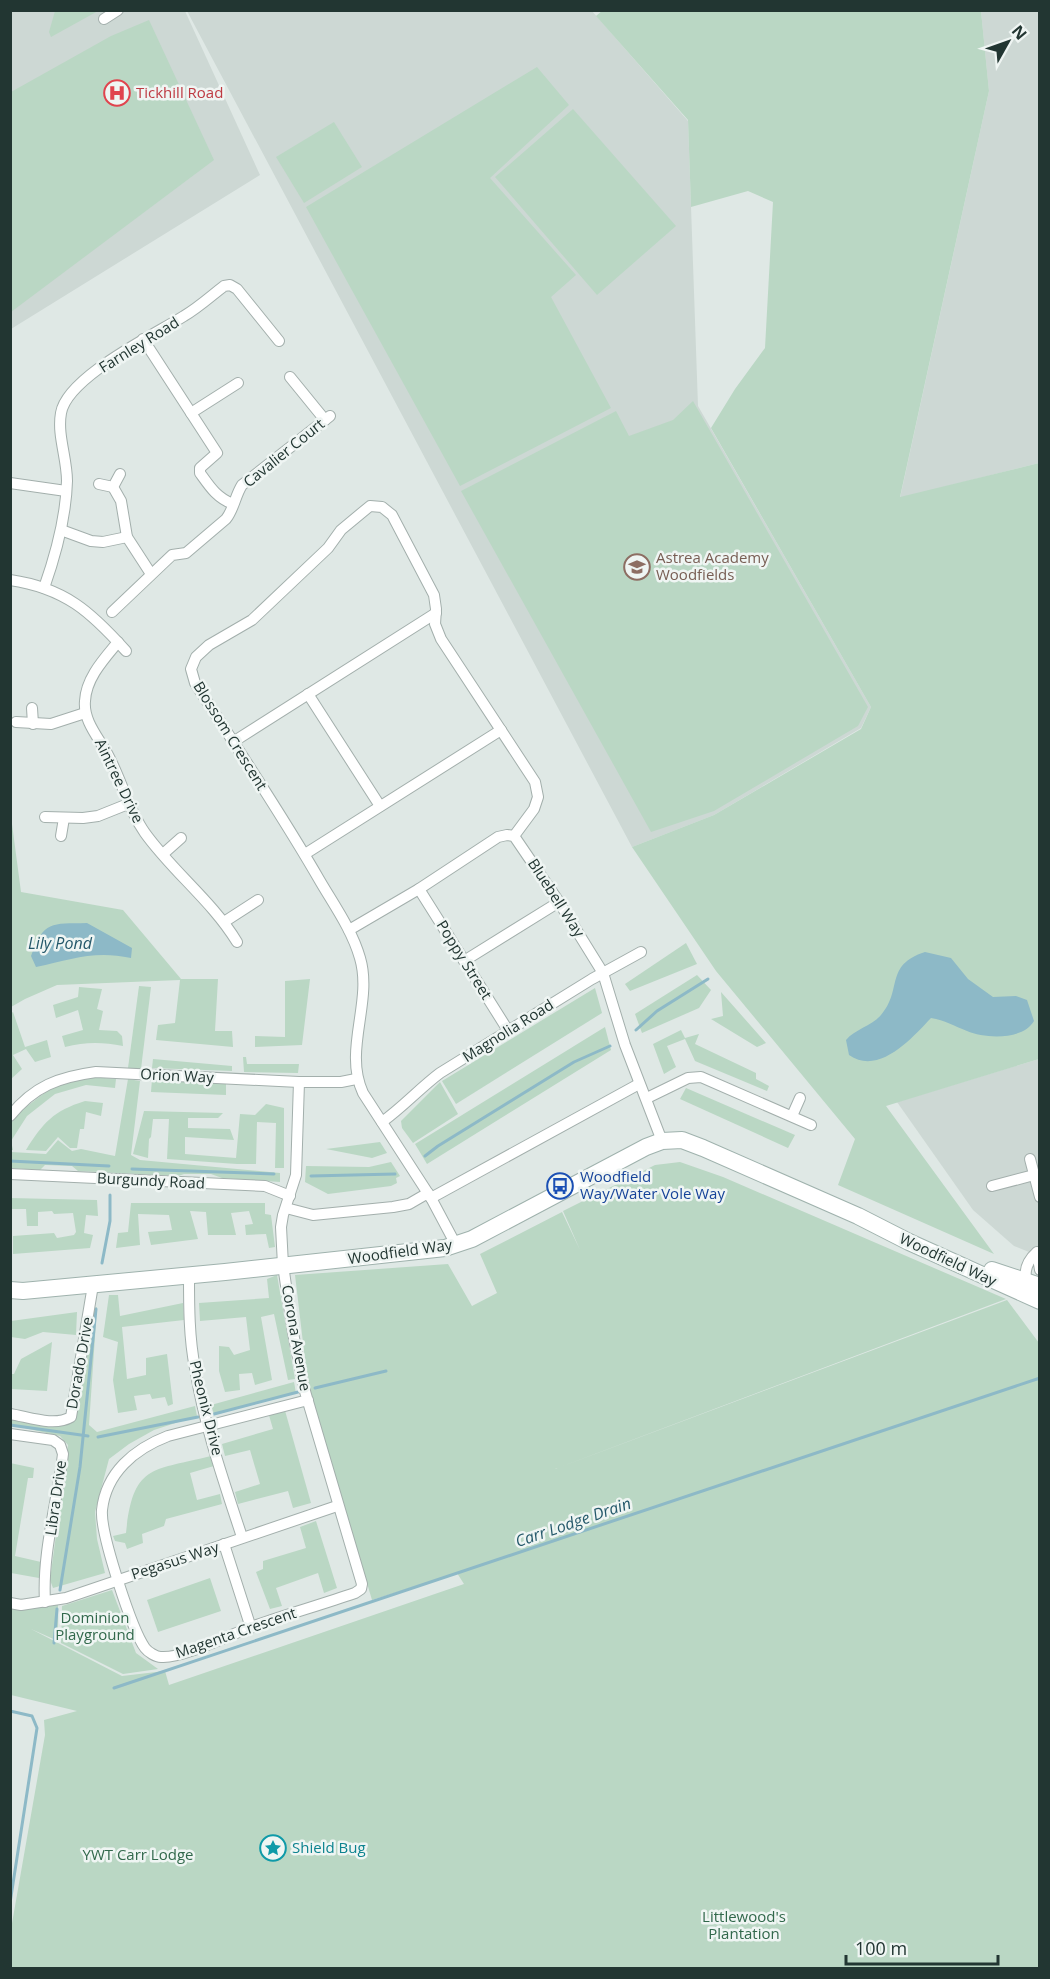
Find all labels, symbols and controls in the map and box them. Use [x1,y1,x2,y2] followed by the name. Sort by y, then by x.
[978,12,1038,72] north arrow
[1007,20,1032,44] text: N
[102,78,132,108] hospital icon: Tickhill Road
[136,82,223,102] place label: Tickhill Road
[95,312,182,377] street label: Farnley Road
[239,413,328,491] street label: Cavalier Court
[656,547,769,584] place label: Astrea Academy Woodfields
[622,552,652,582] school or university icon: Astrea Academy Woodfields
[189,677,272,794] street label: Blossom Crescent
[91,735,149,826] street label: Aintree Drive
[524,854,590,941] street label: Bluebell Way
[433,916,497,1003] street label: Poppy Street
[28,932,93,954] water label: Lily Pond
[458,994,557,1066] street label: Magnolia Road
[140,1063,215,1087] street label: Orion Way
[580,1166,725,1203] place label: Woodfield Way/Water Vole Way
[97,1167,205,1193] street label: Burgundy Road
[545,1171,575,1201] bus stop icon: Woodfield Way/Water Vole Way
[897,1228,1001,1291] street label: Woodfield Way
[347,1234,454,1268] street label: Woodfield Way
[278,1283,316,1392] street label: Corona Avenue
[61,1315,97,1410] street label: Dorado Drive
[186,1358,228,1457] street label: Pheonix Drive
[40,1459,70,1537] street label: Libra Drive
[512,1492,634,1552] water label: Carr Lodge Drain
[128,1536,222,1584] street label: Pegasus Way
[173,1602,299,1662] street label: Magenta Crescent
[55,1607,135,1644] park label: Dominion Playground
[258,1833,288,1863] place icon: Shield Bug
[292,1837,366,1857] place label: Shield Bug
[83,1844,193,1864] park label: YWT Carr Lodge
[702,1906,786,1943] park label: Littlewood's Plantation
[846,1928,998,1966] scale bar
[855,1936,907,1960] text: 100 m

